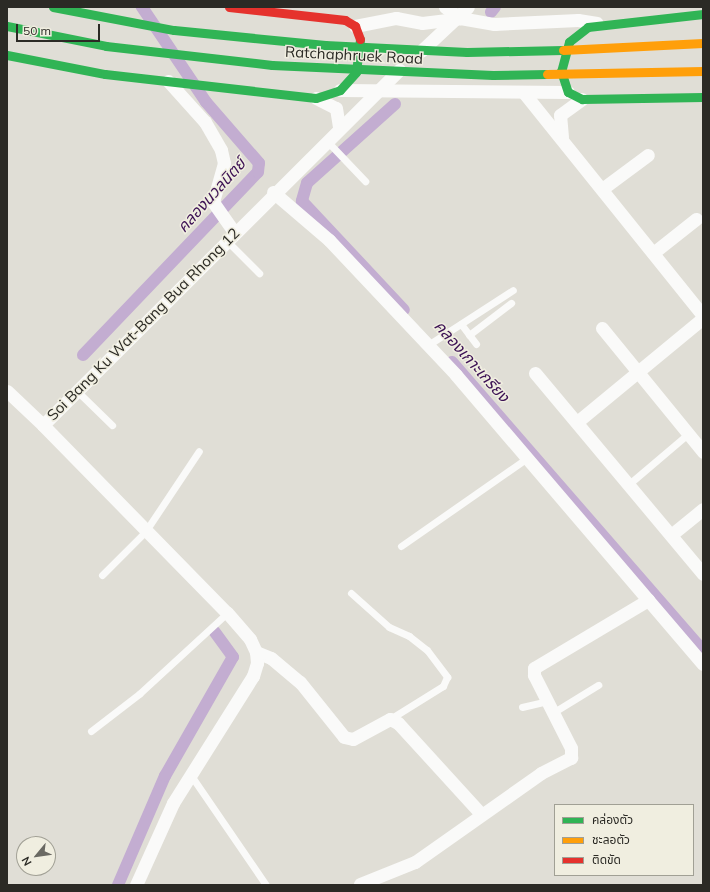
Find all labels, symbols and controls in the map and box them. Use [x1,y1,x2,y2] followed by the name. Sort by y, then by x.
[18,16,102,42] scale bar
[23,23,51,38] text: 50 m
[285,42,423,68] street label: Ratchaphruek Road
[173,154,249,236] water label: คลองนวลนิตย์
[43,224,243,424] street label: Soi Bang Ku Wat-Bang Bua Rhong 12
[430,316,514,406] water label: คลองเกาะเกรียง
[554,804,694,876] legend
[592,812,633,827] text: คล่องตัว
[592,832,630,847] text: ชะลอตัว
[16,836,56,876] north arrow
[592,852,621,867] text: ติดขัด
[18,854,35,868] text: N

